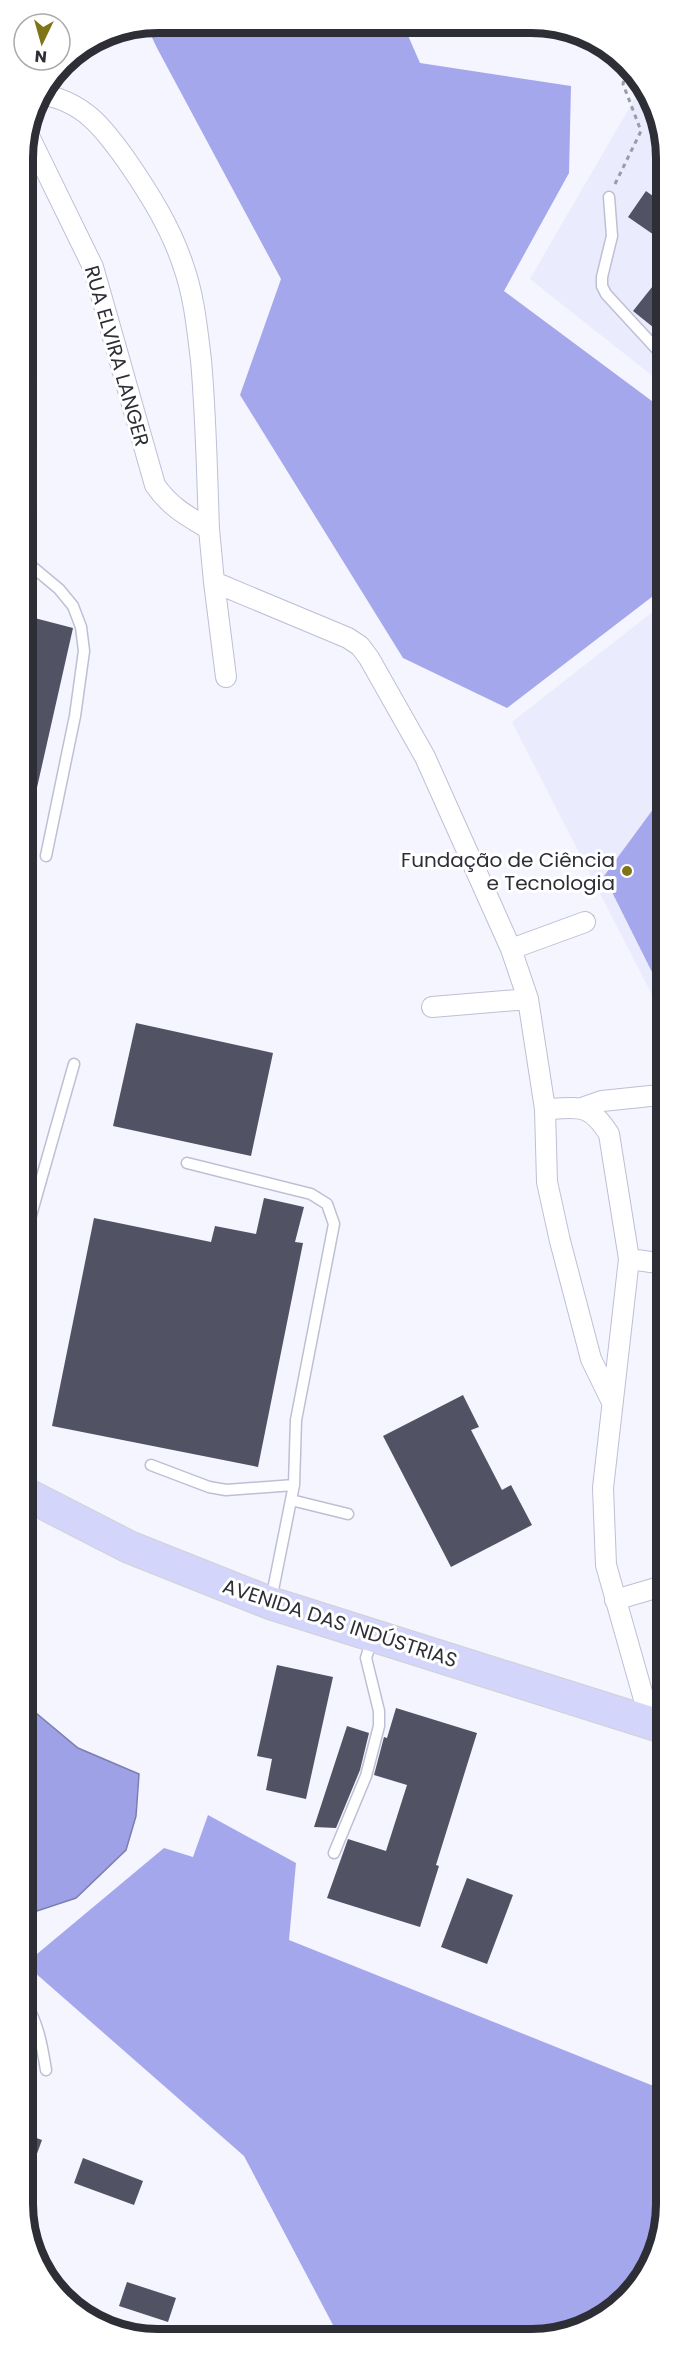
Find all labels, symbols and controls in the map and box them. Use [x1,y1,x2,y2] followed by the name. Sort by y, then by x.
[12,12,72,72] north arrow
[34,44,48,68] text: N
[78,262,156,450] street label: RUA ELVIRA LANGER
[401,846,615,897] place label: Fundação de Ciência e Tecnologia
[620,864,634,878] marker: Fundação de Ciência e Tecnologia
[219,1572,461,1674] street label: AVENIDA DAS INDÚSTRIAS

